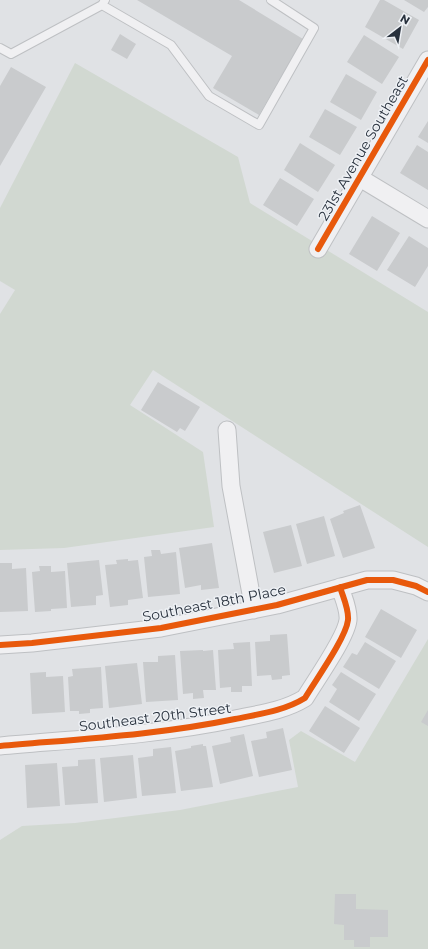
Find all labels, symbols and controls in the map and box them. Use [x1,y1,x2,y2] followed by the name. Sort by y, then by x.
[380,8,420,48] north arrow
[398,11,413,28] text: N
[314,72,412,224] street label: 231st Avenue Southeast
[141,580,287,626] street label: Southeast 18th Place
[78,699,232,735] street label: Southeast 20th Street

